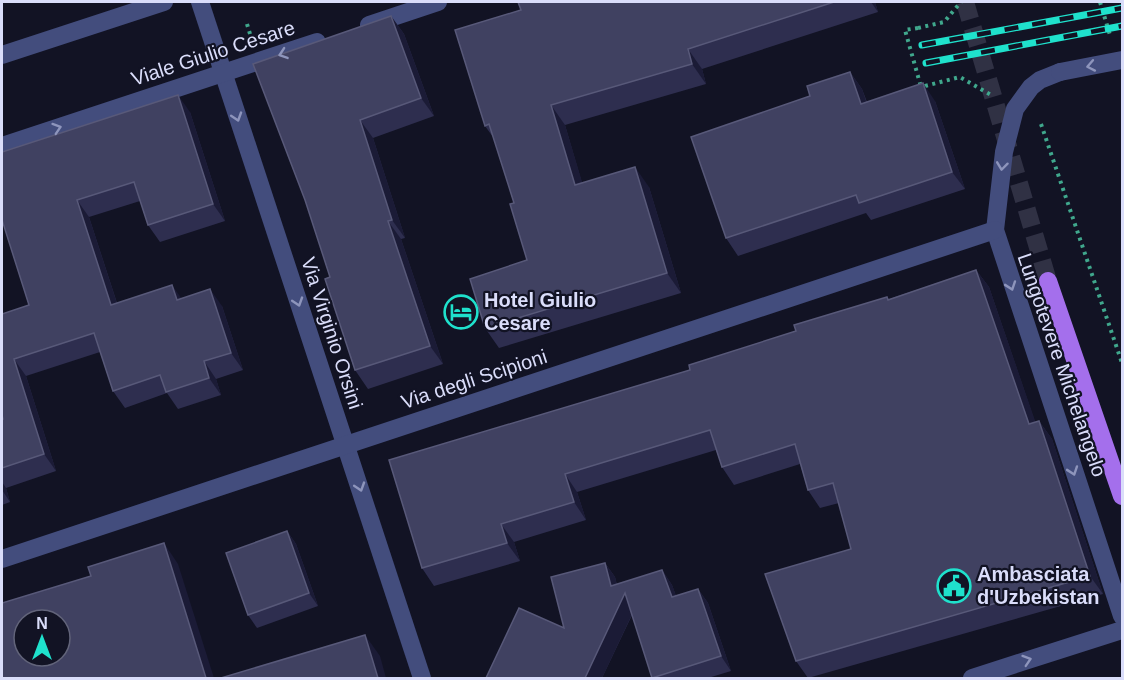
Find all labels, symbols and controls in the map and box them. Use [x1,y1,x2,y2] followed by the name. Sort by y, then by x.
[128,16,298,90] street label: Viale Giulio Cesare
[278,46,289,59] one-way arrow
[1087,59,1097,72] one-way arrow
[229,111,242,122] one-way arrow
[51,123,62,135] one-way arrow
[997,161,1009,170] one-way arrow
[1013,251,1111,479] street label: Lungotevere Michelangelo
[297,254,367,412] street label: Via Virginio Orsini
[1004,280,1017,291] one-way arrow
[484,289,596,334] place label: Hotel Giulio Cesare
[443,294,479,330] hotel icon: Hotel Giulio Cesare
[291,296,303,307] one-way arrow
[398,345,550,413] street label: Via degli Scipioni
[1066,465,1079,475] one-way arrow
[353,481,365,492] one-way arrow
[977,563,1100,608] place label: Ambasciata d'Uzbekistan
[936,568,972,604] public building icon: Ambasciata d'Uzbekistan
[12,608,72,668] north arrow
[36,615,48,632] text: N
[1021,655,1032,668] one-way arrow

